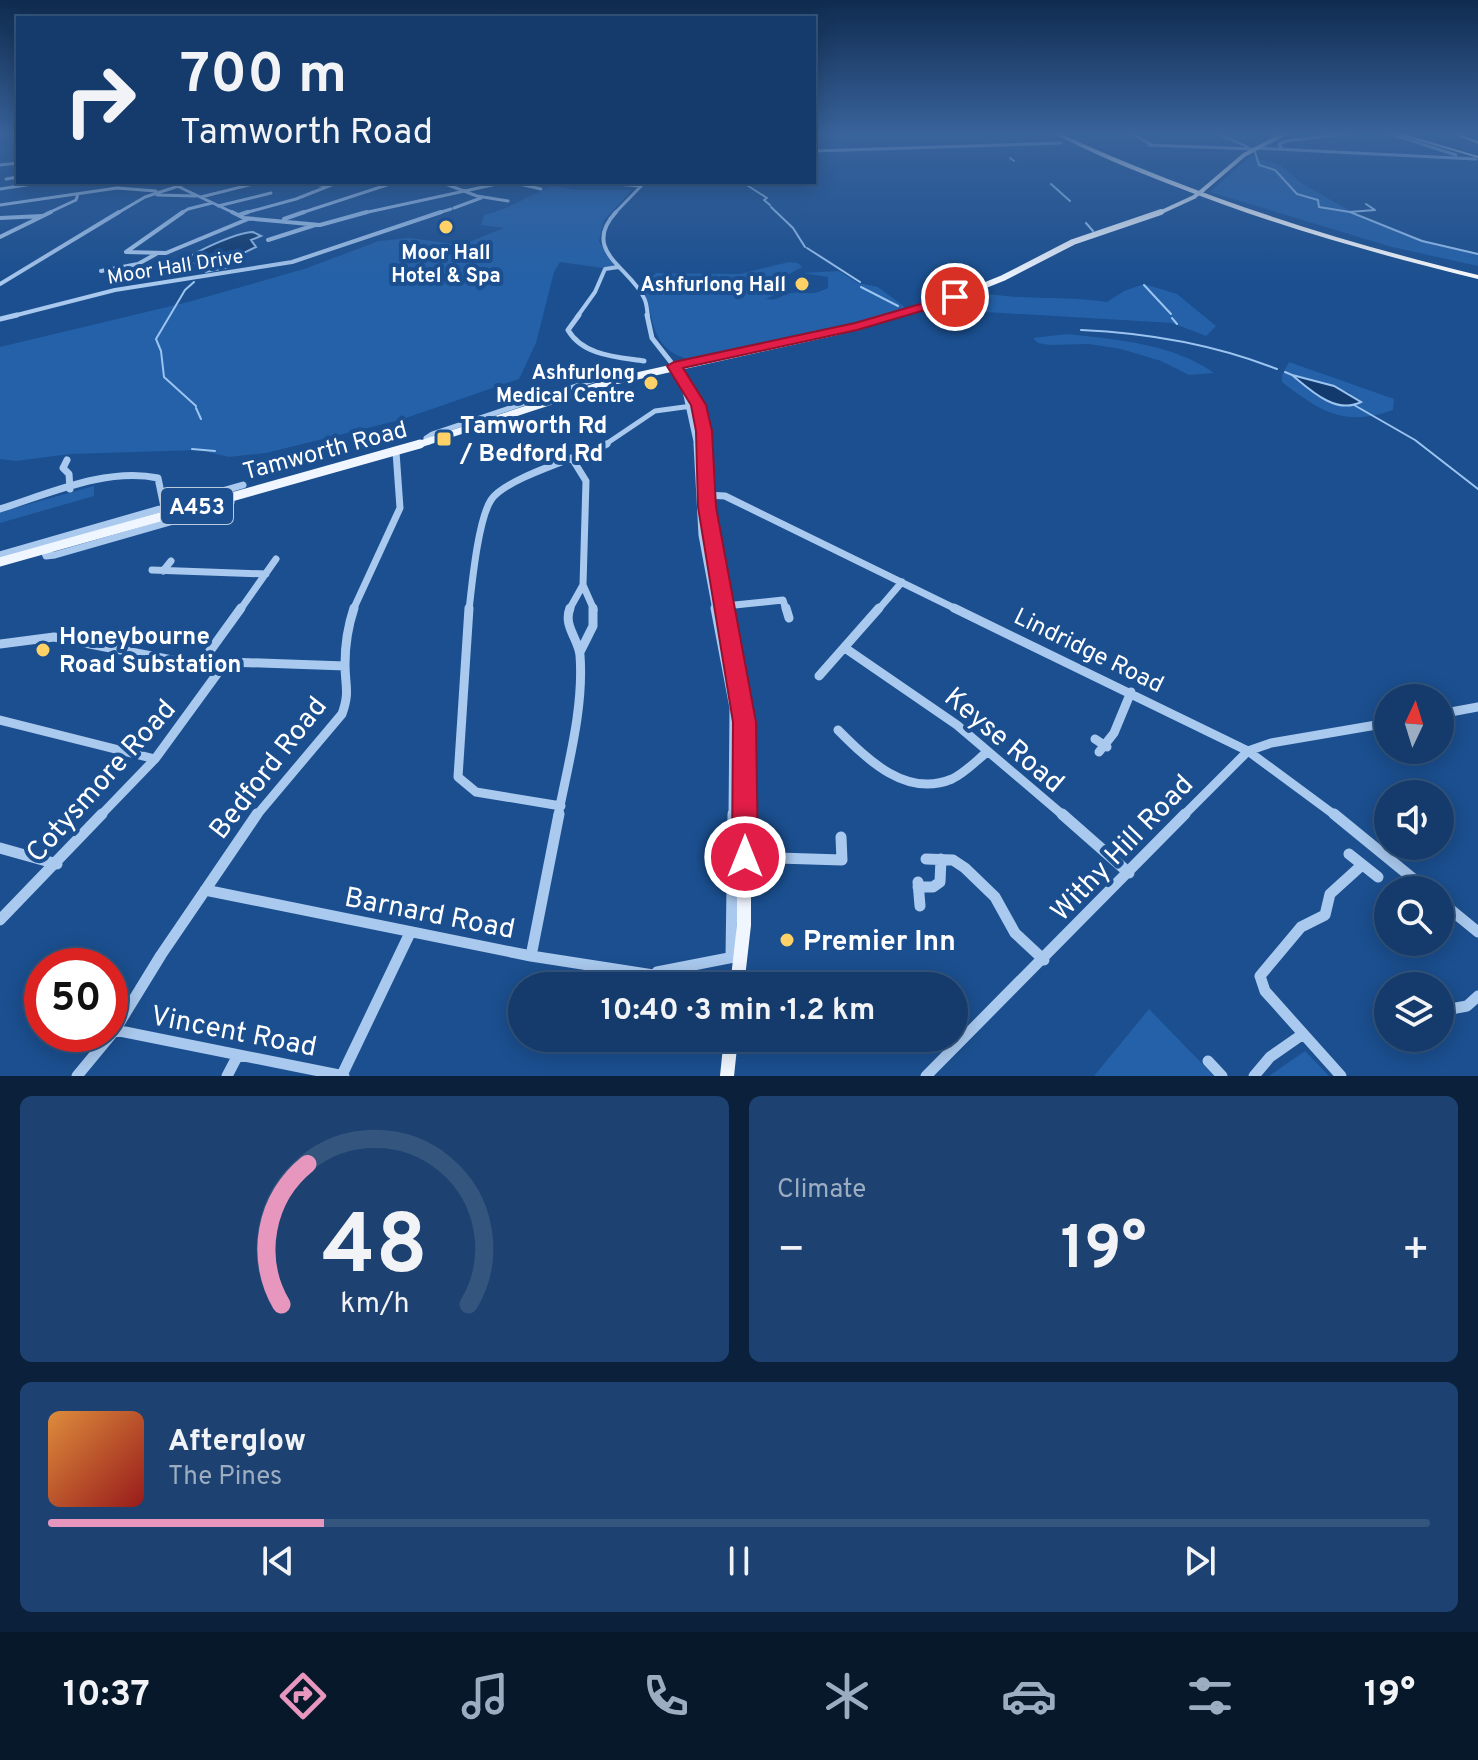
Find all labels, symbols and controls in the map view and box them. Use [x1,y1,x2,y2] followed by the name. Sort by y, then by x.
[180,42,347,112] text: 700 m
[48,48,152,152] icon: right
[180,111,433,157] text: Tamworth Road
[437,218,455,236] marker: Moor Hall Hotel & Spa
[391,241,501,290] place label: Moor Hall Hotel & Spa
[105,244,245,292] street label: Moor Hall Drive
[921,263,989,331] pin
[641,273,786,299] place label: Ashfurlong Hall
[793,275,811,293] marker: Ashfurlong Hall
[933,275,977,319] icon: arrive
[496,361,635,410] place label: Ashfurlong Medical Centre
[642,374,660,392] marker: Ashfurlong Medical Centre
[459,412,607,470] place label: Tamworth Rd / Bedford Rd
[240,416,411,488] street label: Tamworth Road
[435,430,453,448] marker: Tamworth Rd / Bedford Rd
[161,488,233,524] road number: A453
[1008,603,1168,701] street label: Lindridge Road
[59,623,241,681] place label: Honeybourne Road Substation
[34,641,52,659] marker: Honeybourne Road Substation
[936,681,1071,802] street label: Keyse Road
[1374,684,1454,764] north arrow
[1374,684,1454,1052] map controls
[202,690,336,847] street label: Bedford Road
[19,693,185,871] street label: Cotysmore Road
[1044,768,1202,930] street label: Withy Hill Road
[1374,780,1454,860] button: sound
[703,815,787,899] position arrow
[1374,876,1454,956] button: search
[341,881,518,949] street label: Barnard Road
[803,925,956,961] place label: Premier Inn
[778,931,796,949] marker: Premier Inn
[24,948,128,1052] speed limit sign: 50
[1374,972,1454,1052] button: layers
[601,993,875,1030] text: 10:40 · 3 min · 1.2 km
[147,999,320,1067] street label: Vincent Road
[777,1174,866,1207] text: Climate
[322,1198,427,1303] text: 48
[1061,1214,1146,1290] text: 19°
[777,1224,805,1280] text: −
[1402,1224,1430,1280] text: +
[340,1287,409,1323] text: km/h
[168,1424,306,1461] text: Afterglow
[168,1461,282,1494] text: The Pines
[256,1539,300,1583] icon: previous
[717,1539,761,1583] icon: pause
[1178,1539,1222,1583] icon: next
[275,1668,331,1724] icon: directions
[457,1668,513,1724] icon: music
[638,1668,694,1724] icon: phone
[819,1668,875,1724] icon: climate
[1001,1668,1057,1724] icon: car
[1182,1668,1238,1724] icon: filters
[63,1673,150,1719] text: 10:37
[1364,1673,1415,1719] text: 19°

